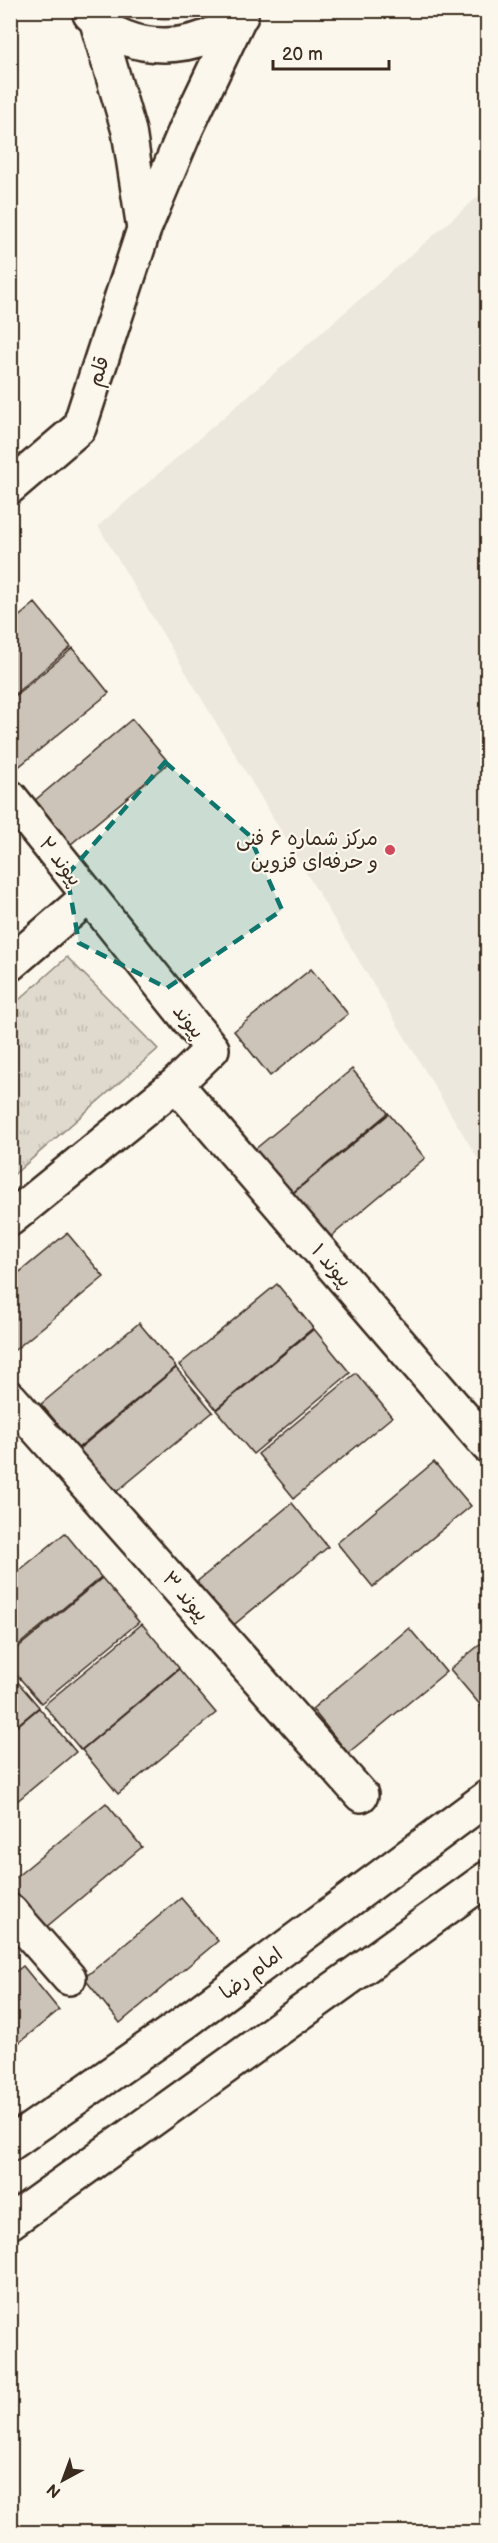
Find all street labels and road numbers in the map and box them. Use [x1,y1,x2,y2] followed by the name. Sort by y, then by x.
[83,353,117,390] street label: قلم
[34,832,87,891] street label: پیوند ۲
[167,1000,209,1044] street label: پیوند
[306,1239,357,1292] street label: پیوند ۱
[157,1567,214,1627] street label: پیوند ۳
[216,1942,289,2007] street label: امام رضا

